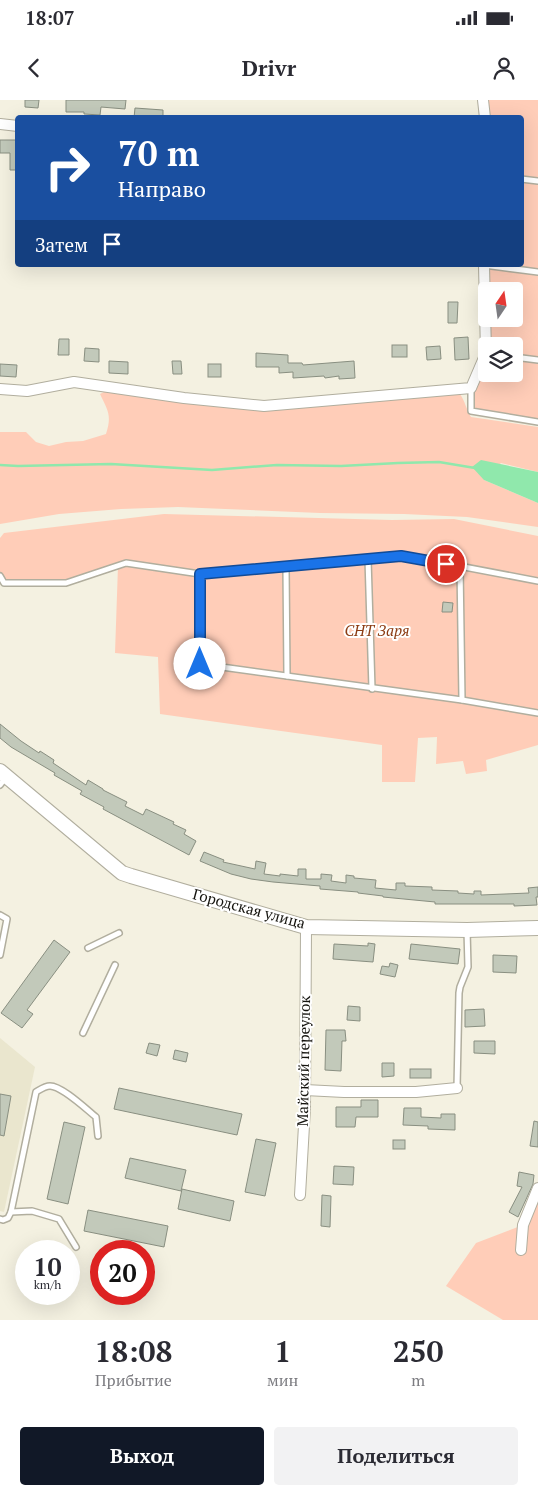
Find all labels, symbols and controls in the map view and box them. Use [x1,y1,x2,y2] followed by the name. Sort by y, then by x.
[25,5,74,30] text: 18:07
[242,53,296,82] text: Drivr
[20,54,48,82] icon: back
[490,54,518,82] icon: person
[118,130,199,176] text: 70 m
[35,135,100,200] icon: right
[118,174,206,203] text: Направо
[98,230,126,258] icon: arrive
[35,232,88,257] text: Затем
[478,282,522,328] north arrow
[478,282,523,382] map controls
[478,337,523,382] button: layers
[425,543,467,585] pin
[432,550,460,578] icon: arrive
[344,620,410,640] park label: СНТ Заря
[173,637,225,689] position arrow
[191,883,308,933] street label: Городская улица
[292,994,314,1127] street label: Майский переулок
[90,1240,155,1305] speed limit sign: 20
[33,1250,62,1283] text: 10
[34,1277,61,1292] text: km/h
[94,1331,173,1371] text: 18:08
[274,1331,291,1371] text: 1
[393,1331,444,1371] text: 250
[95,1369,172,1391] text: Прибытие
[267,1369,298,1391] text: мин
[411,1369,425,1391] text: m
[20,1427,264,1485] button: Выход
[274,1427,518,1485] button: Поделиться

